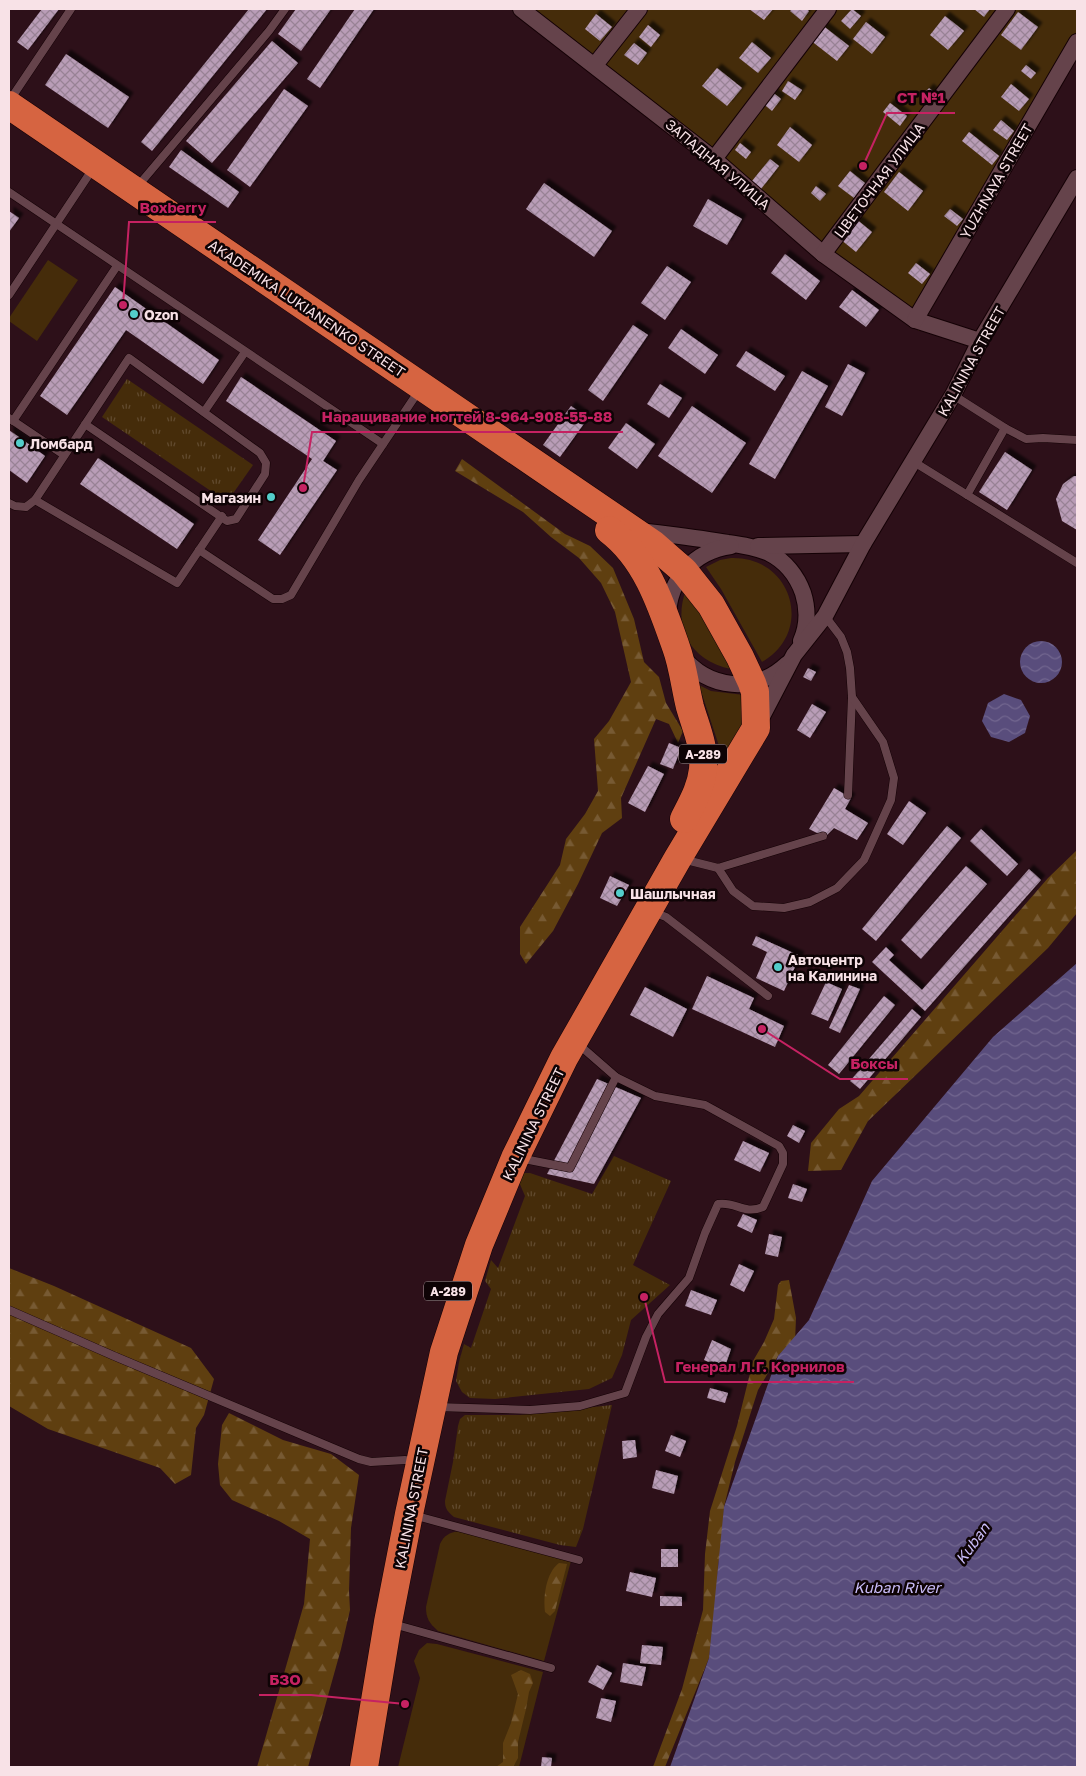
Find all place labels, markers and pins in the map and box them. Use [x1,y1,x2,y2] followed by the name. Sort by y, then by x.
[887,83,955,113] callout: СТ №1
[129,192,216,222] callout: Boxberry
[144,306,179,323] place label: Ozon
[128,308,140,320] marker: Ozon
[312,402,623,432] callout: Наращивание ногтей 8-964-908-55-88
[30,435,93,452] place label: Ломбард
[14,437,26,449] marker: Ломбард
[201,489,261,506] place label: Магазин
[265,491,277,503] marker: Магазин
[630,885,716,902] place label: Шашлычная
[614,887,626,899] marker: Шашлычная
[788,951,877,984] place label: Автоцентр на Калинина
[772,961,784,973] marker: Автоцентр на Калинина
[840,1049,908,1079] callout: Боксы
[665,1352,854,1382] callout: Генерал Л.Г. Корнилов
[259,1665,311,1695] callout: БЗО

